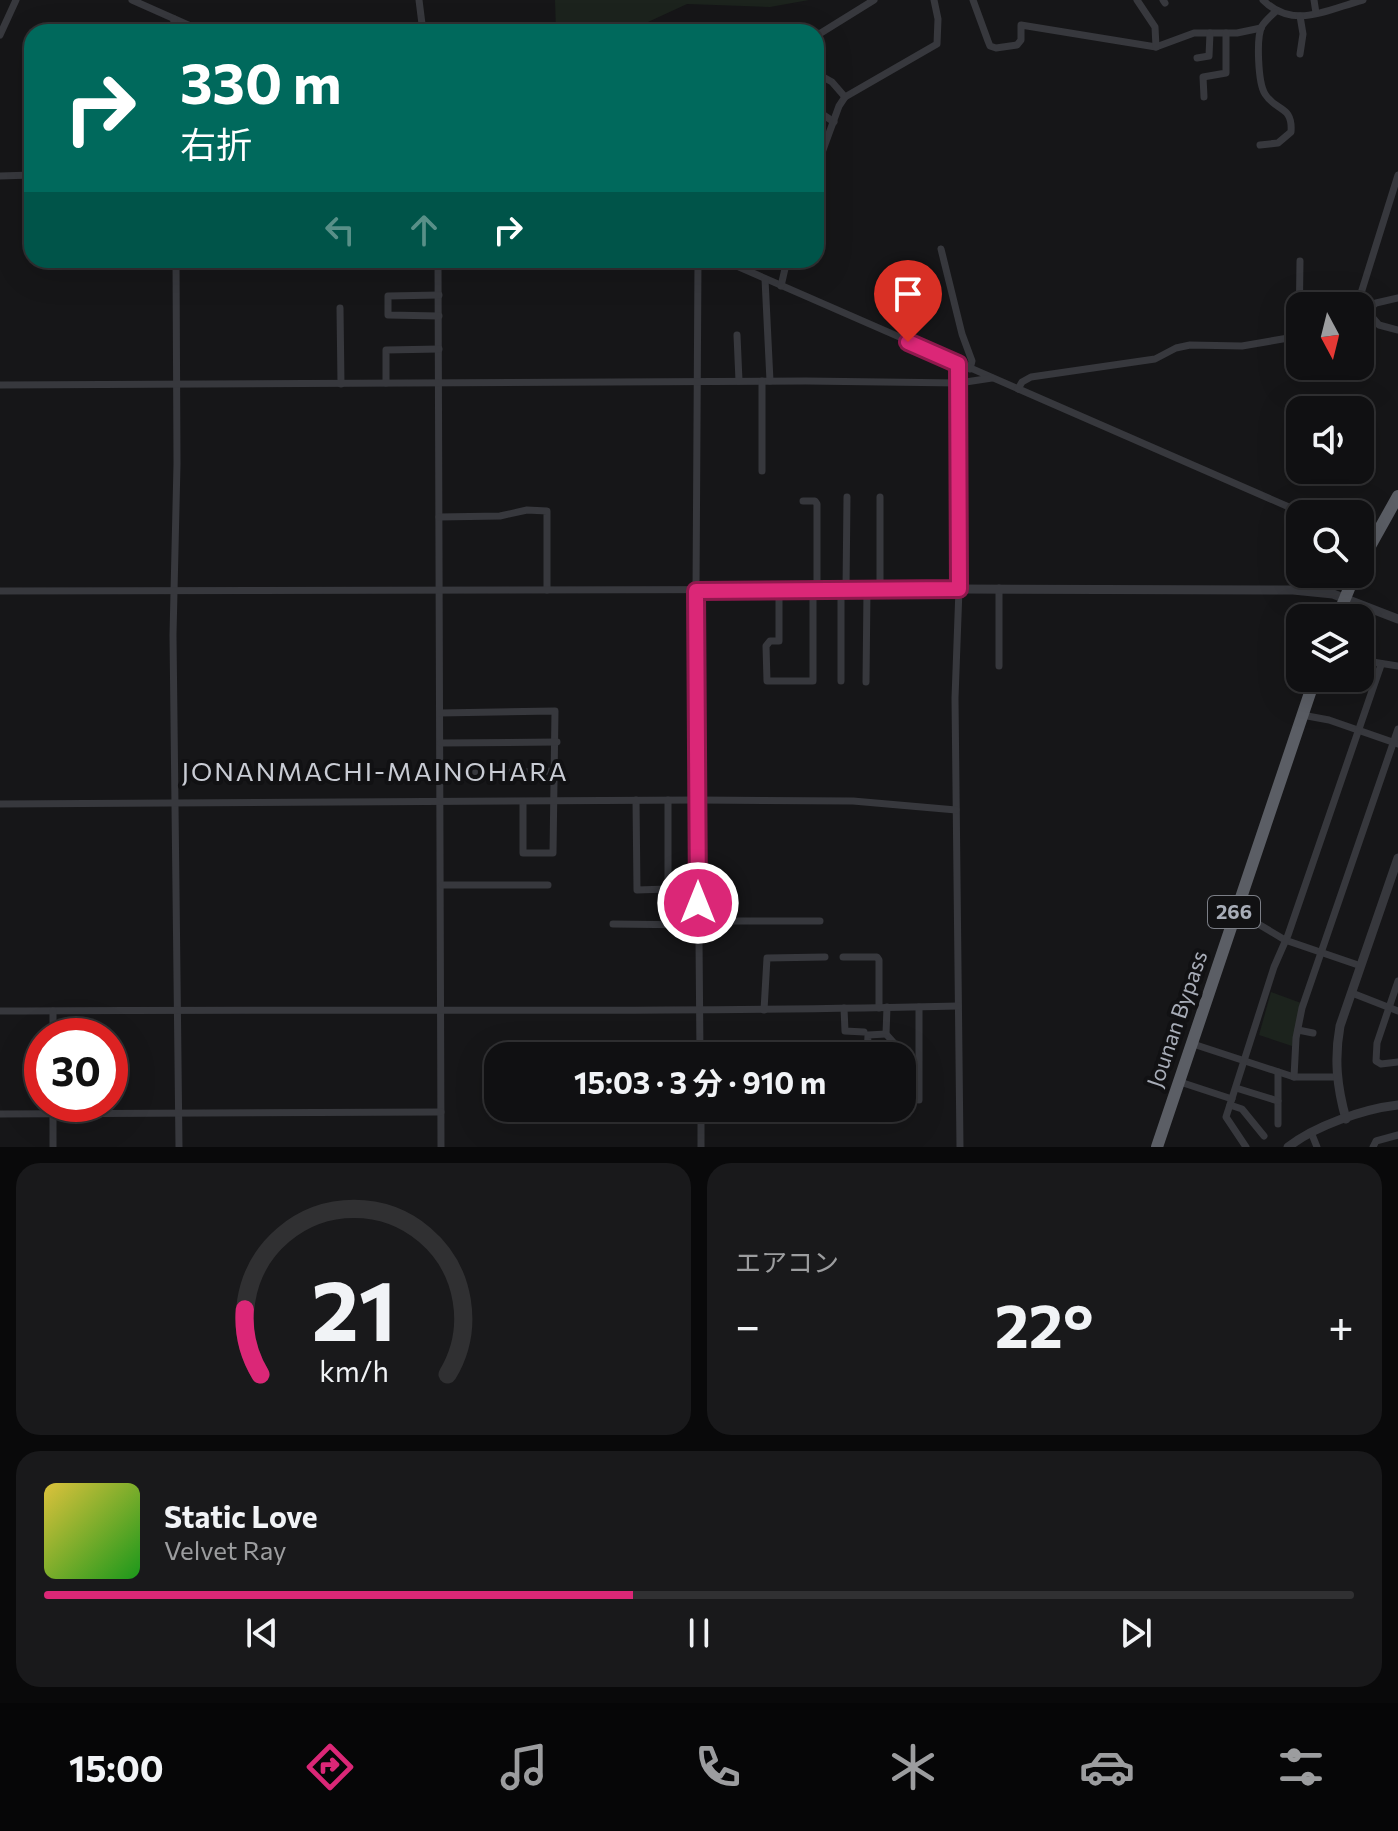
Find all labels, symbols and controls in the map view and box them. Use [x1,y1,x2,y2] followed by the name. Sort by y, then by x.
[180,47,342,116] text: 330 m
[48,56,152,160] icon: right
[180,121,252,165] text: 右折
[318,208,362,252] icon: left
[402,208,446,252] icon: ahead
[486,208,530,252] icon: right
[874,260,942,342] pin
[886,272,930,316] icon: arrive
[1286,292,1374,380] north arrow
[1286,292,1374,692] map controls
[1286,396,1374,484] button: sound
[1286,500,1374,588] button: search
[1286,604,1374,692] button: layers
[181,755,569,786] district label: JONANMACHI-MAINOHARA
[656,861,740,945] position arrow
[1208,896,1260,928] road number: 266
[1141,947,1213,1091] street label: Jounan Bypass
[24,1018,128,1122] speed limit sign: 30
[574,1063,826,1100] text: 15:03 · 3 分 · 910 m
[735,1246,839,1277] text: エアコン
[311,1256,396,1358] text: 21
[995,1287,1093,1360] text: 22°
[735,1297,760,1351] text: −
[1328,1297,1354,1351] text: +
[319,1353,388,1388] text: km/h
[164,1497,318,1534] text: Static Love
[164,1534,287,1565] text: Velvet Ray
[240,1611,284,1655] icon: previous
[677,1611,721,1655] icon: pause
[1114,1611,1158,1655] icon: next
[302,1739,358,1795] icon: directions
[496,1739,552,1795] icon: music
[690,1739,746,1795] icon: phone
[885,1739,941,1795] icon: climate
[1079,1739,1135,1795] icon: car
[1273,1739,1329,1795] icon: filters
[69,1745,164,1789] text: 15:00

